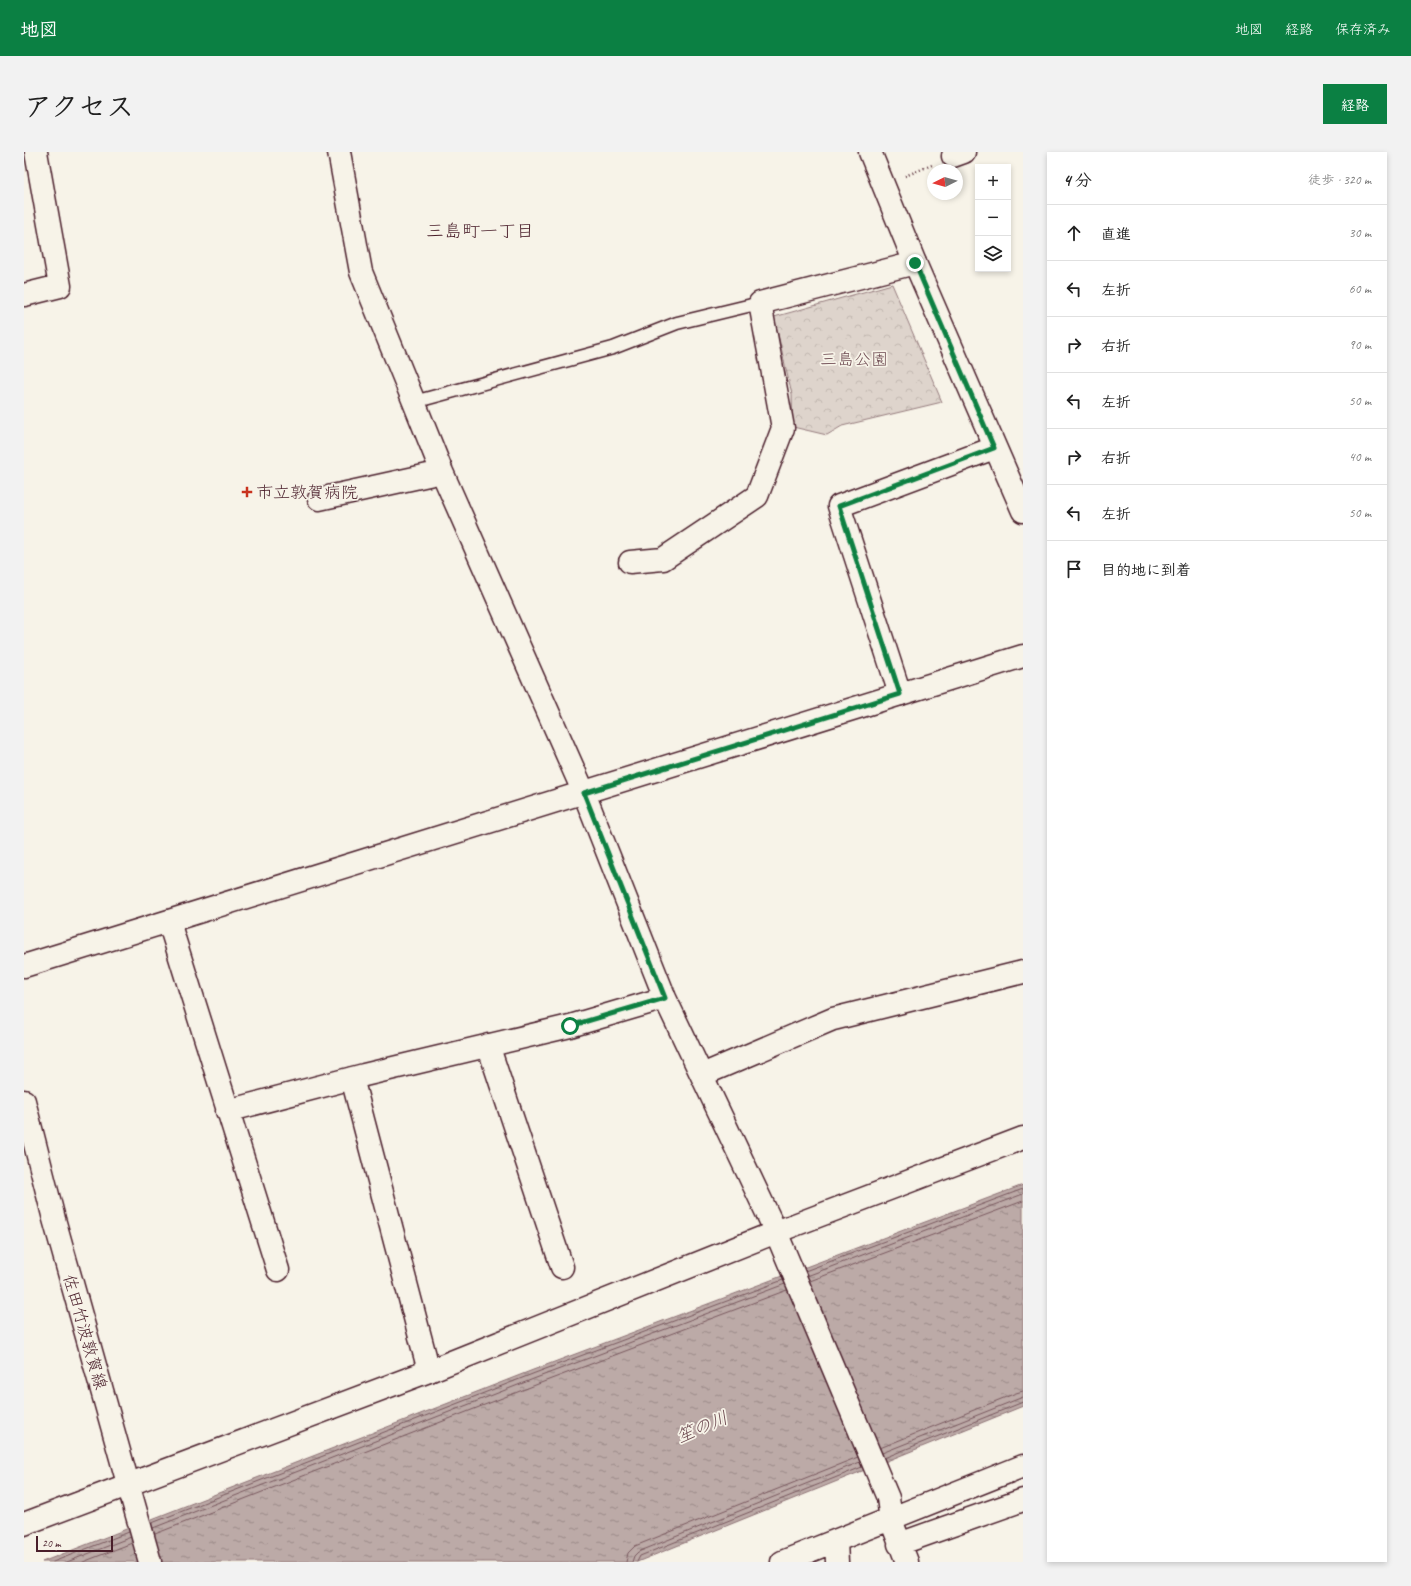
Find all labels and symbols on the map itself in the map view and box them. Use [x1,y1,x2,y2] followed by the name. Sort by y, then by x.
[927,164,963,200] north arrow
[426,220,534,242] district label: 三島町一丁目
[906,254,924,272] route end
[820,349,888,370] park label: 三島公園
[256,482,358,503] place label: 市立敦賀病院
[241,486,253,498] marker: 市立敦賀病院
[561,1017,579,1035] route start
[59,1272,111,1392] street label: 佐田竹波敦賀線
[673,1406,731,1448] water label: 笙の川
[36,1534,113,1553] scale bar

